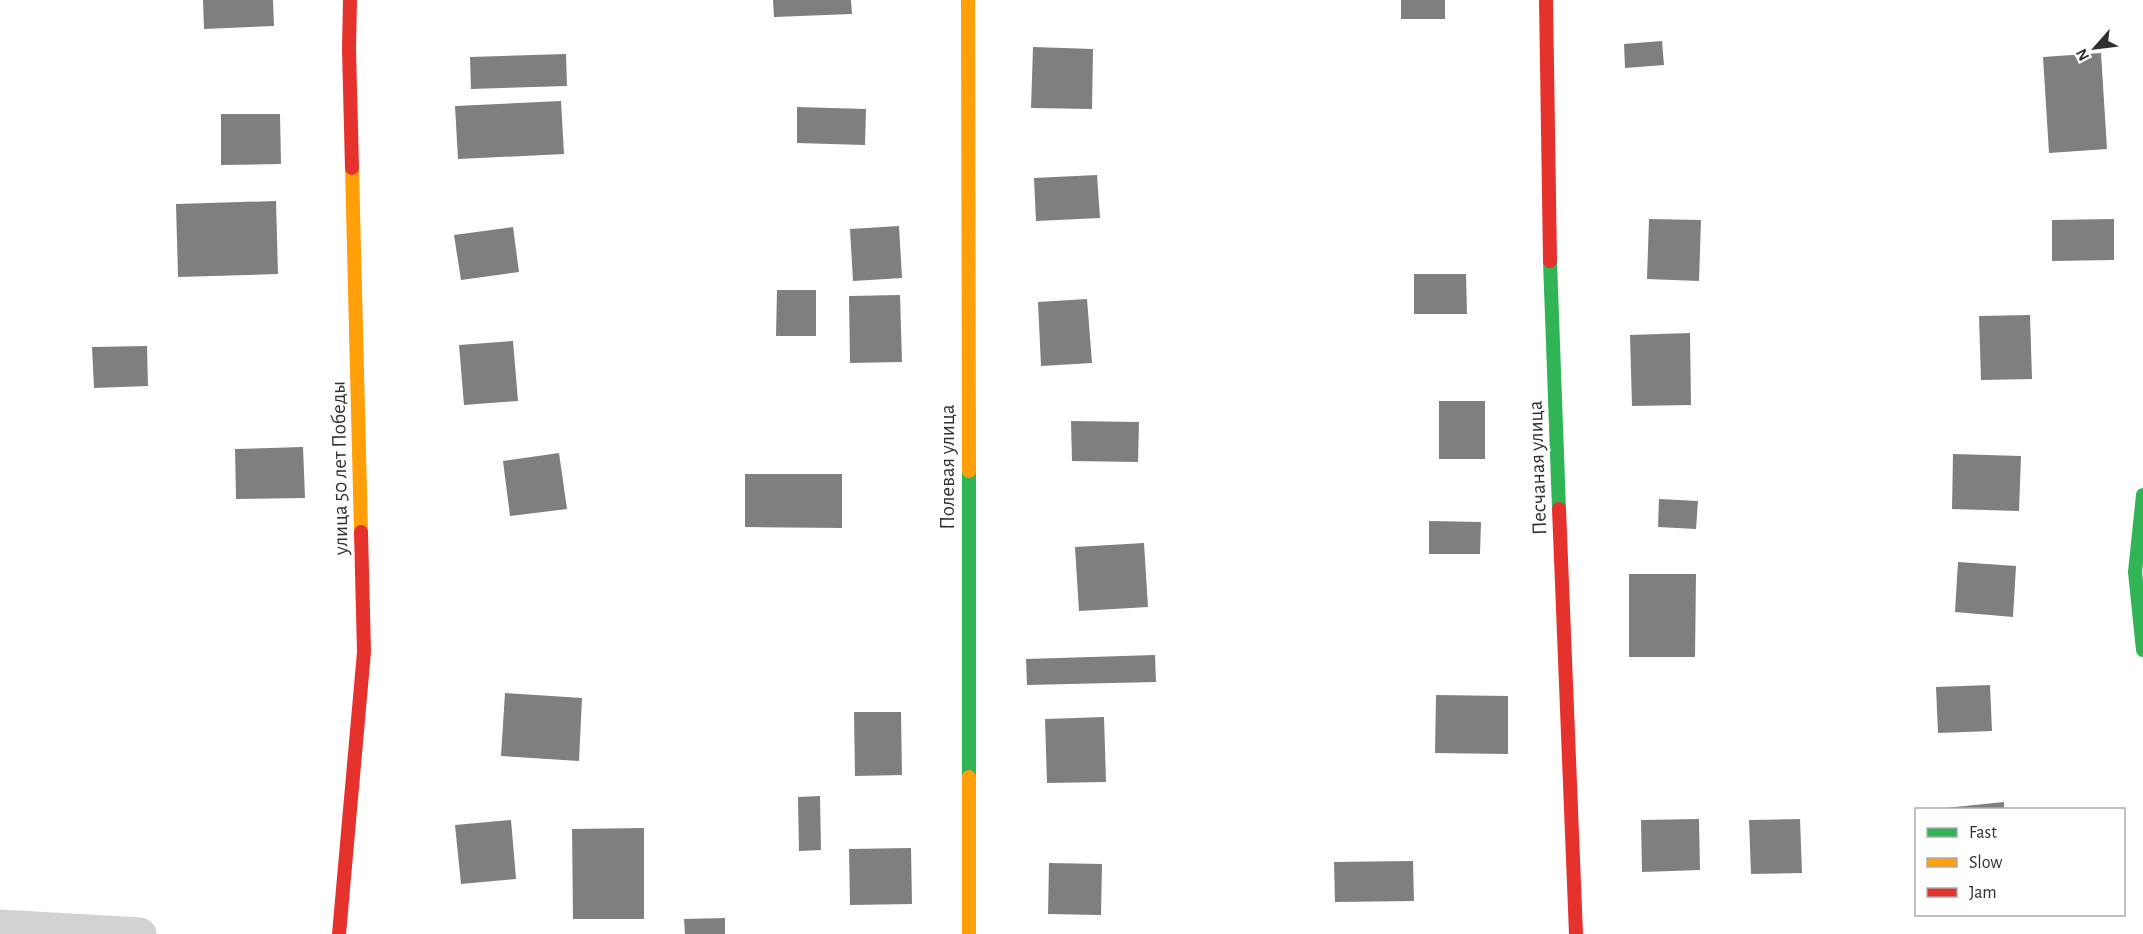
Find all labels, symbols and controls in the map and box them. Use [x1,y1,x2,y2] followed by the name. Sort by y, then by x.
[2065,18,2125,78] north arrow
[2073,46,2092,63] text: N
[327,381,352,556] street label: улица 50 лет Победы
[1525,400,1550,536] street label: Песчаная улица
[937,404,958,530] street label: Полевая улица
[1915,808,2125,916] legend
[1969,824,1997,842] text: Fast
[1969,854,2002,872] text: Slow
[1969,884,1997,902] text: Jam

